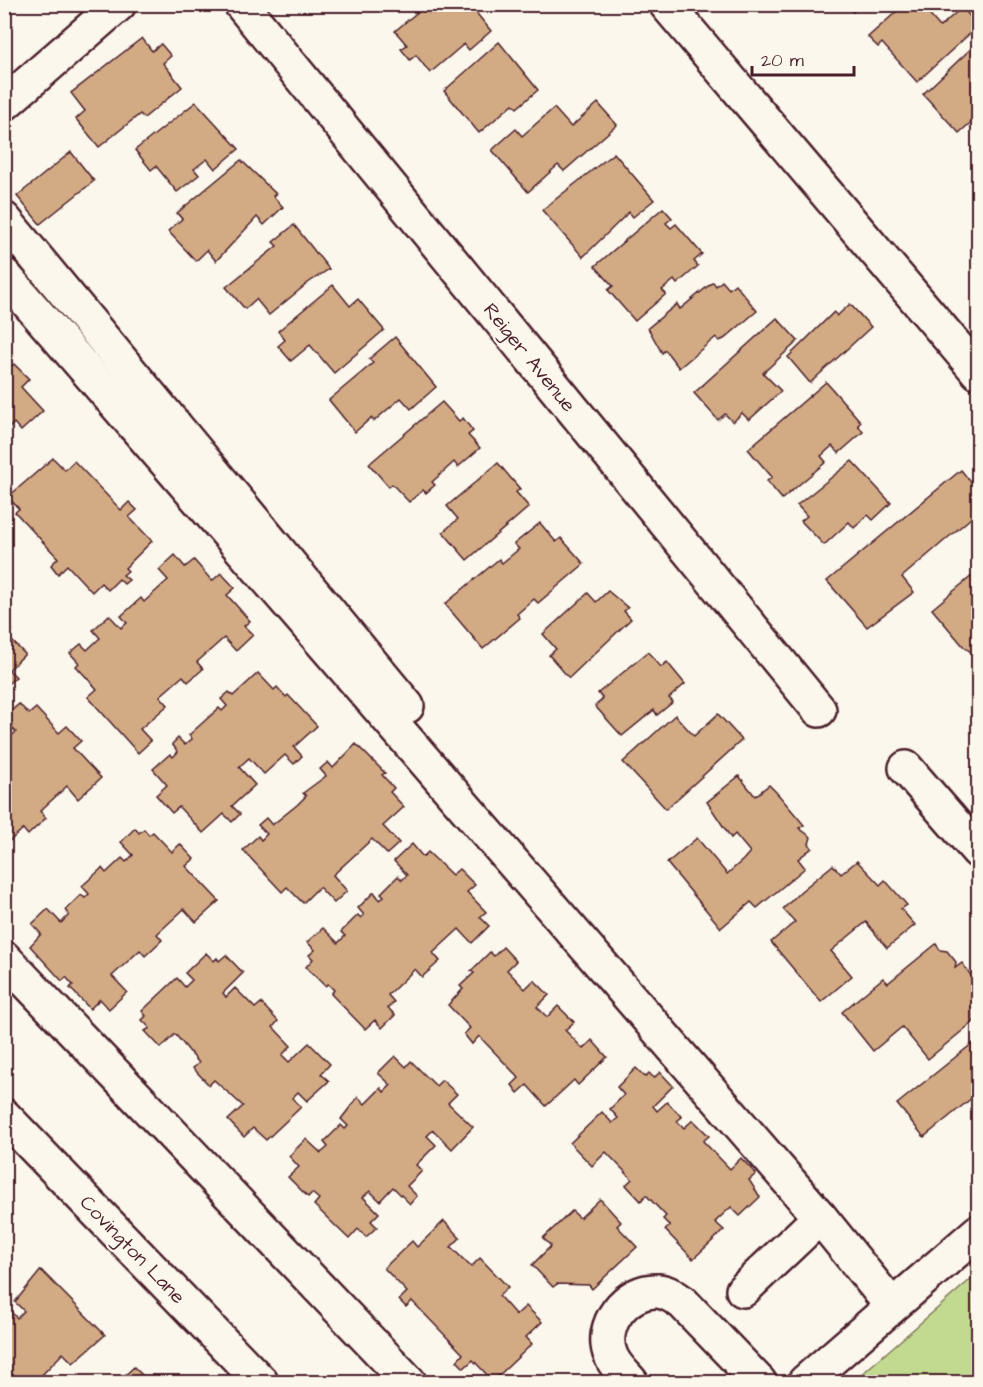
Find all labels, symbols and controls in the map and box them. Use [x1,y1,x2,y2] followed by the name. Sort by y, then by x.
[752,39,854,77] scale bar
[761,48,804,73] text: 20 m
[476,297,582,419] street label: Reiger Avenue
[72,1189,192,1311] street label: Covington Lane

